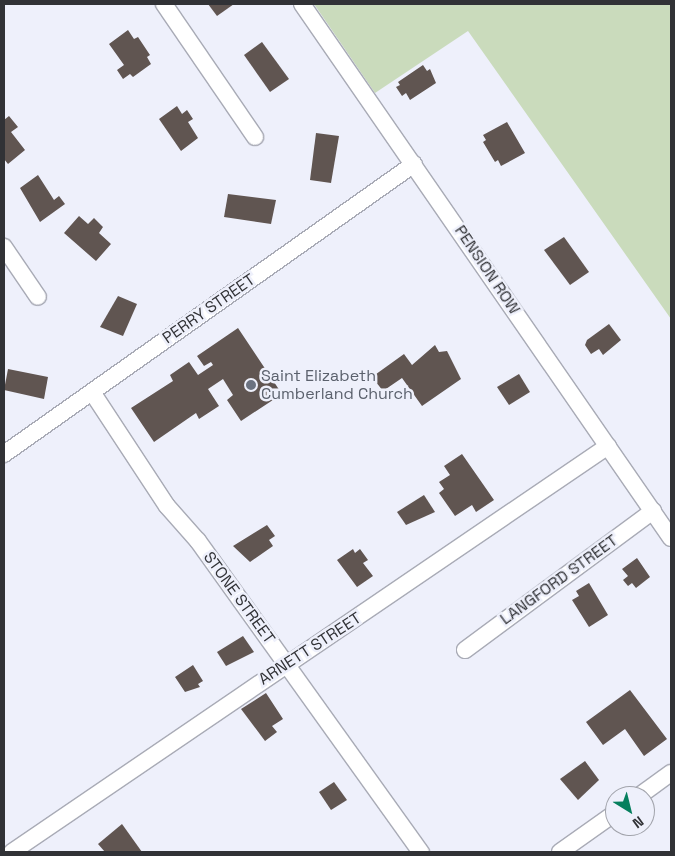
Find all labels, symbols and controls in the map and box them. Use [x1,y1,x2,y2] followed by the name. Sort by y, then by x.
[450,222,524,318] street label: PENSION ROW
[159,270,259,348] street label: PERRY STREET
[261,366,413,404] place label: Saint Elizabeth Cumberland Church
[245,379,257,391] marker: Saint Elizabeth Cumberland Church
[497,531,621,629] street label: LANGFORD STREET
[199,548,279,648] street label: STONE STREET
[255,609,365,689] street label: ARNETT STREET
[605,786,655,836] north arrow
[629,812,647,832] text: N

